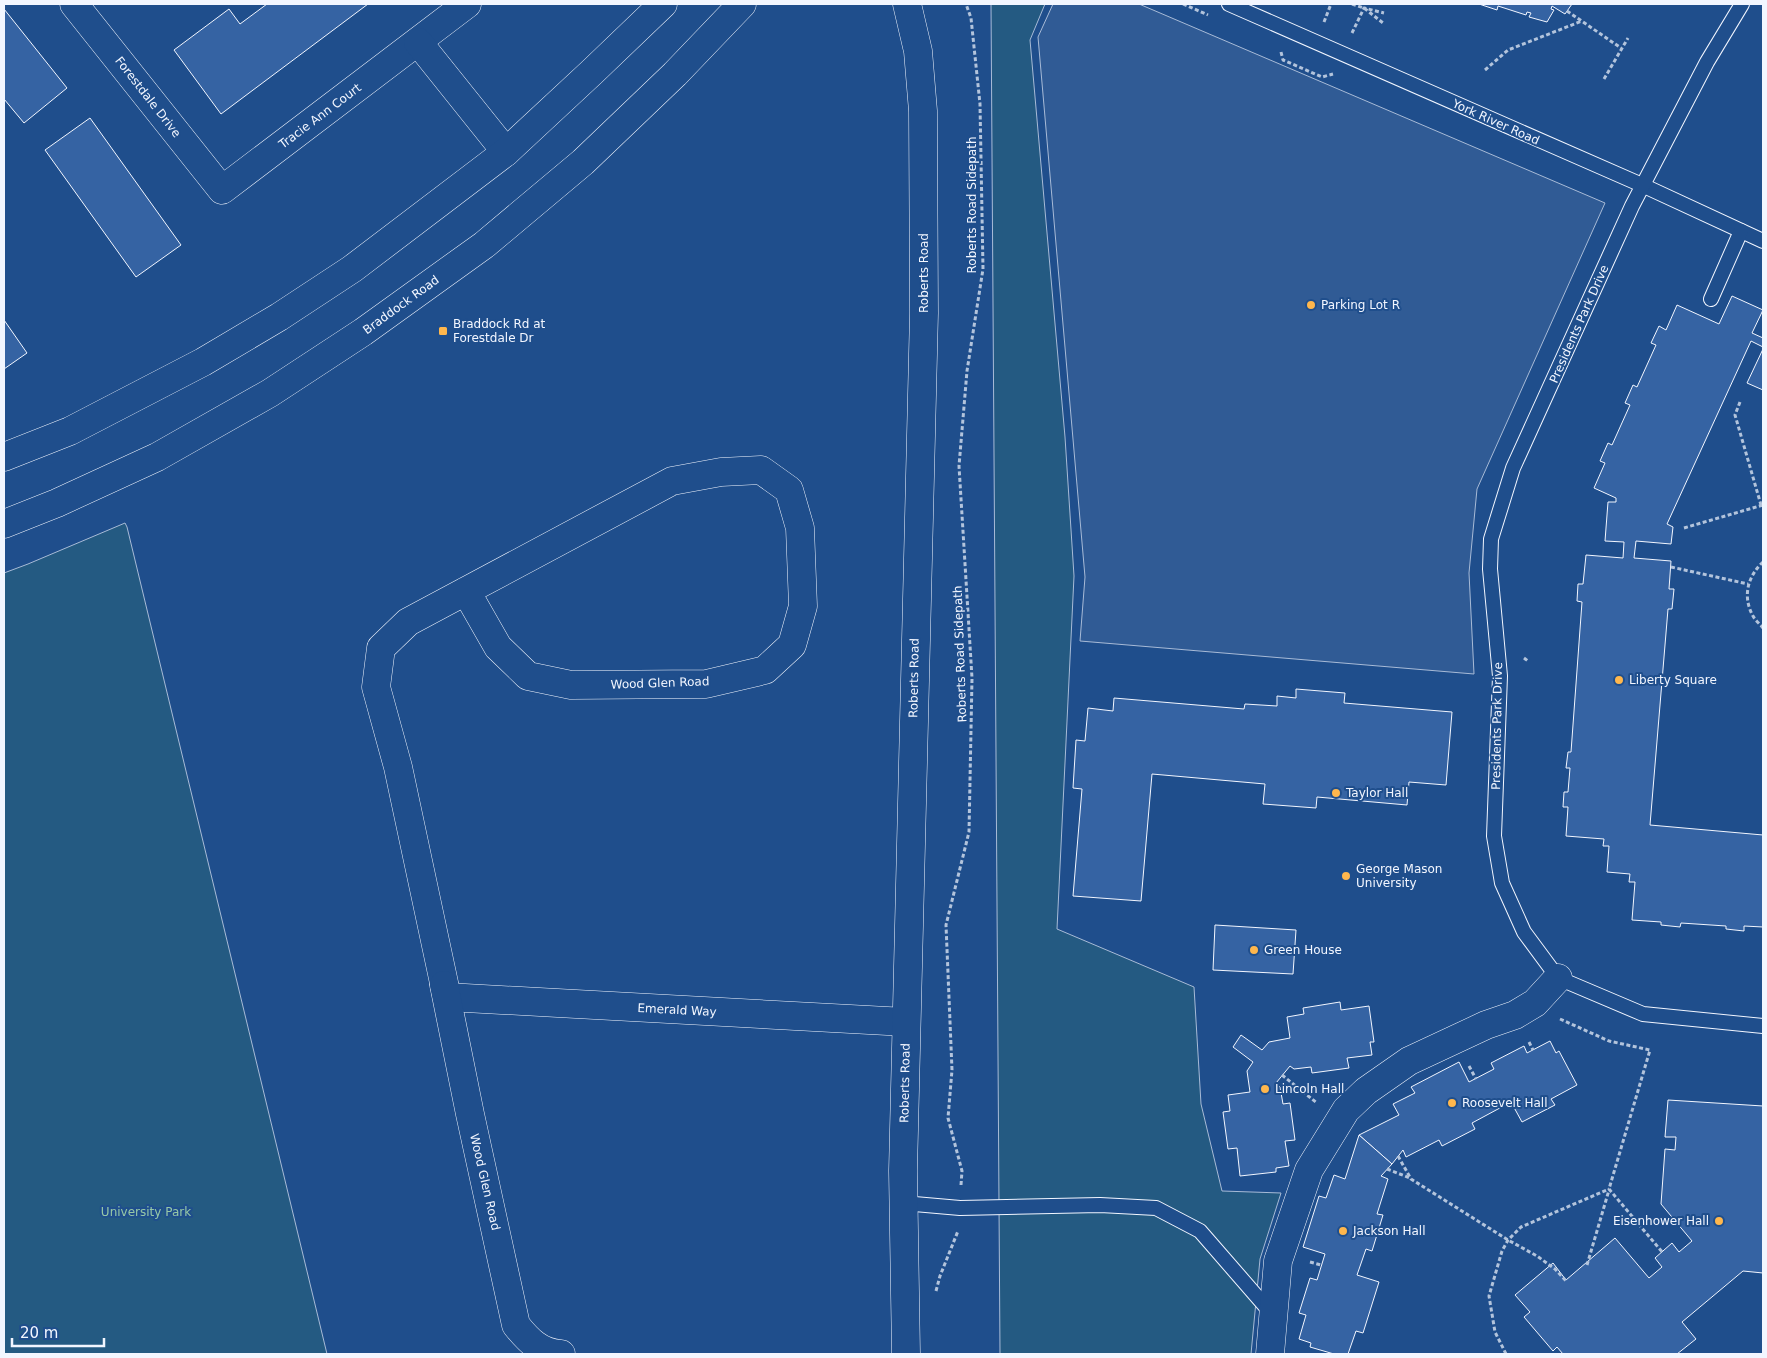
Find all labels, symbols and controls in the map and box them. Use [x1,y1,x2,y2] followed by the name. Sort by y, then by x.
[112,54,184,140] street label: Forestdale Drive
[275,80,364,152] street label: Tracie Ann Court
[1449,96,1542,147] street label: York River Road
[965,136,979,274] street label: Roberts Road Sidepath
[917,233,931,313] street label: Roberts Road
[1547,263,1611,385] street label: Presidents Park Drive
[360,273,442,337] street label: Braddock Road
[1321,298,1400,312] place label: Parking Lot R
[1305,299,1317,311] marker: Parking Lot R
[453,317,546,345] place label: Braddock Rd at Forestdale Dr
[437,325,449,337] marker: Braddock Rd at Forestdale Dr
[951,585,969,723] street label: Roberts Road Sidepath
[906,638,922,718] street label: Roberts Road
[1489,662,1505,790] street label: Presidents Park Drive
[1629,673,1717,687] place label: Liberty Square
[610,674,710,692] street label: Wood Glen Road
[1613,674,1625,686] marker: Liberty Square
[1345,786,1408,800] place label: Taylor Hall
[1330,787,1342,799] marker: Taylor Hall
[1356,862,1442,890] place label: George Mason University
[1340,870,1352,882] marker: George Mason University
[1264,943,1342,957] place label: Green House
[1248,944,1260,956] marker: Green House
[637,1001,717,1019] street label: Emerald Way
[897,1043,913,1123] street label: Roberts Road
[1275,1082,1344,1096] place label: Lincoln Hall
[1259,1083,1271,1095] marker: Lincoln Hall
[1462,1096,1548,1110] place label: Roosevelt Hall
[1446,1097,1458,1109] marker: Roosevelt Hall
[467,1132,503,1232] street label: Wood Glen Road
[101,1205,191,1219] park label: University Park
[1613,1214,1709,1228] place label: Eisenhower Hall
[1713,1215,1725,1227] marker: Eisenhower Hall
[1352,1224,1426,1238] place label: Jackson Hall
[1337,1225,1349,1237] marker: Jackson Hall
[12,1316,105,1348] scale bar
[20,1324,58,1342] text: 20 m

